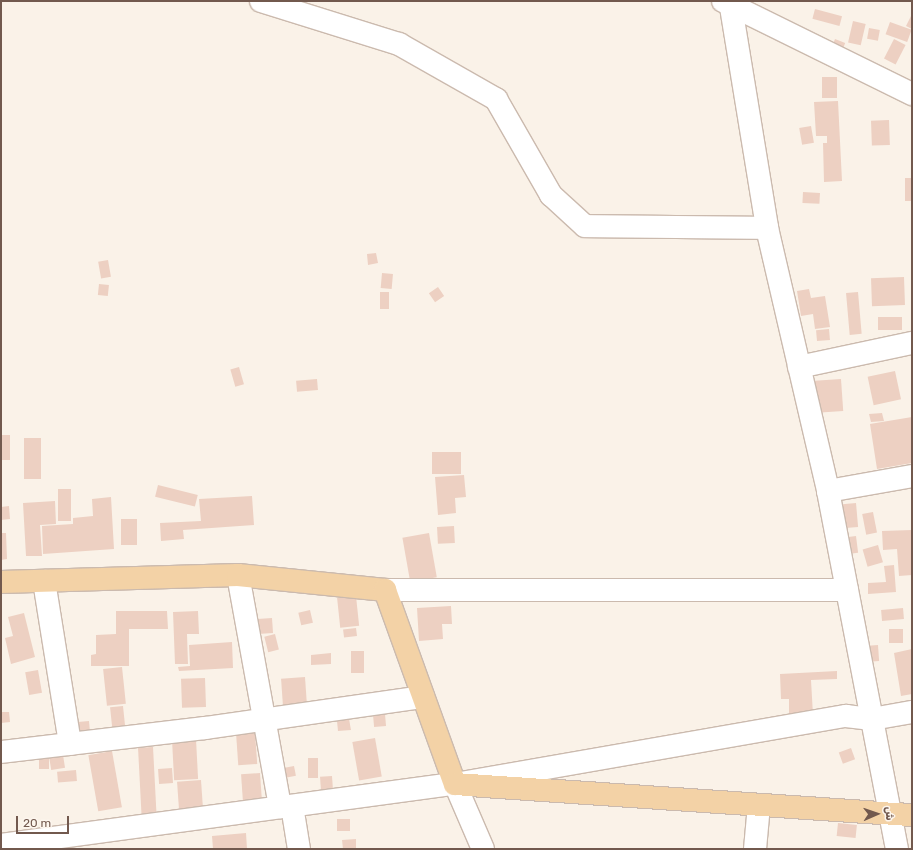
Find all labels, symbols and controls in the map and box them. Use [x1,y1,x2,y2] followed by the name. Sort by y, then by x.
[857,794,897,834] north arrow
[883,806,896,821] text: ش
[18,808,71,834] scale bar
[23,816,51,830] text: 20 m

